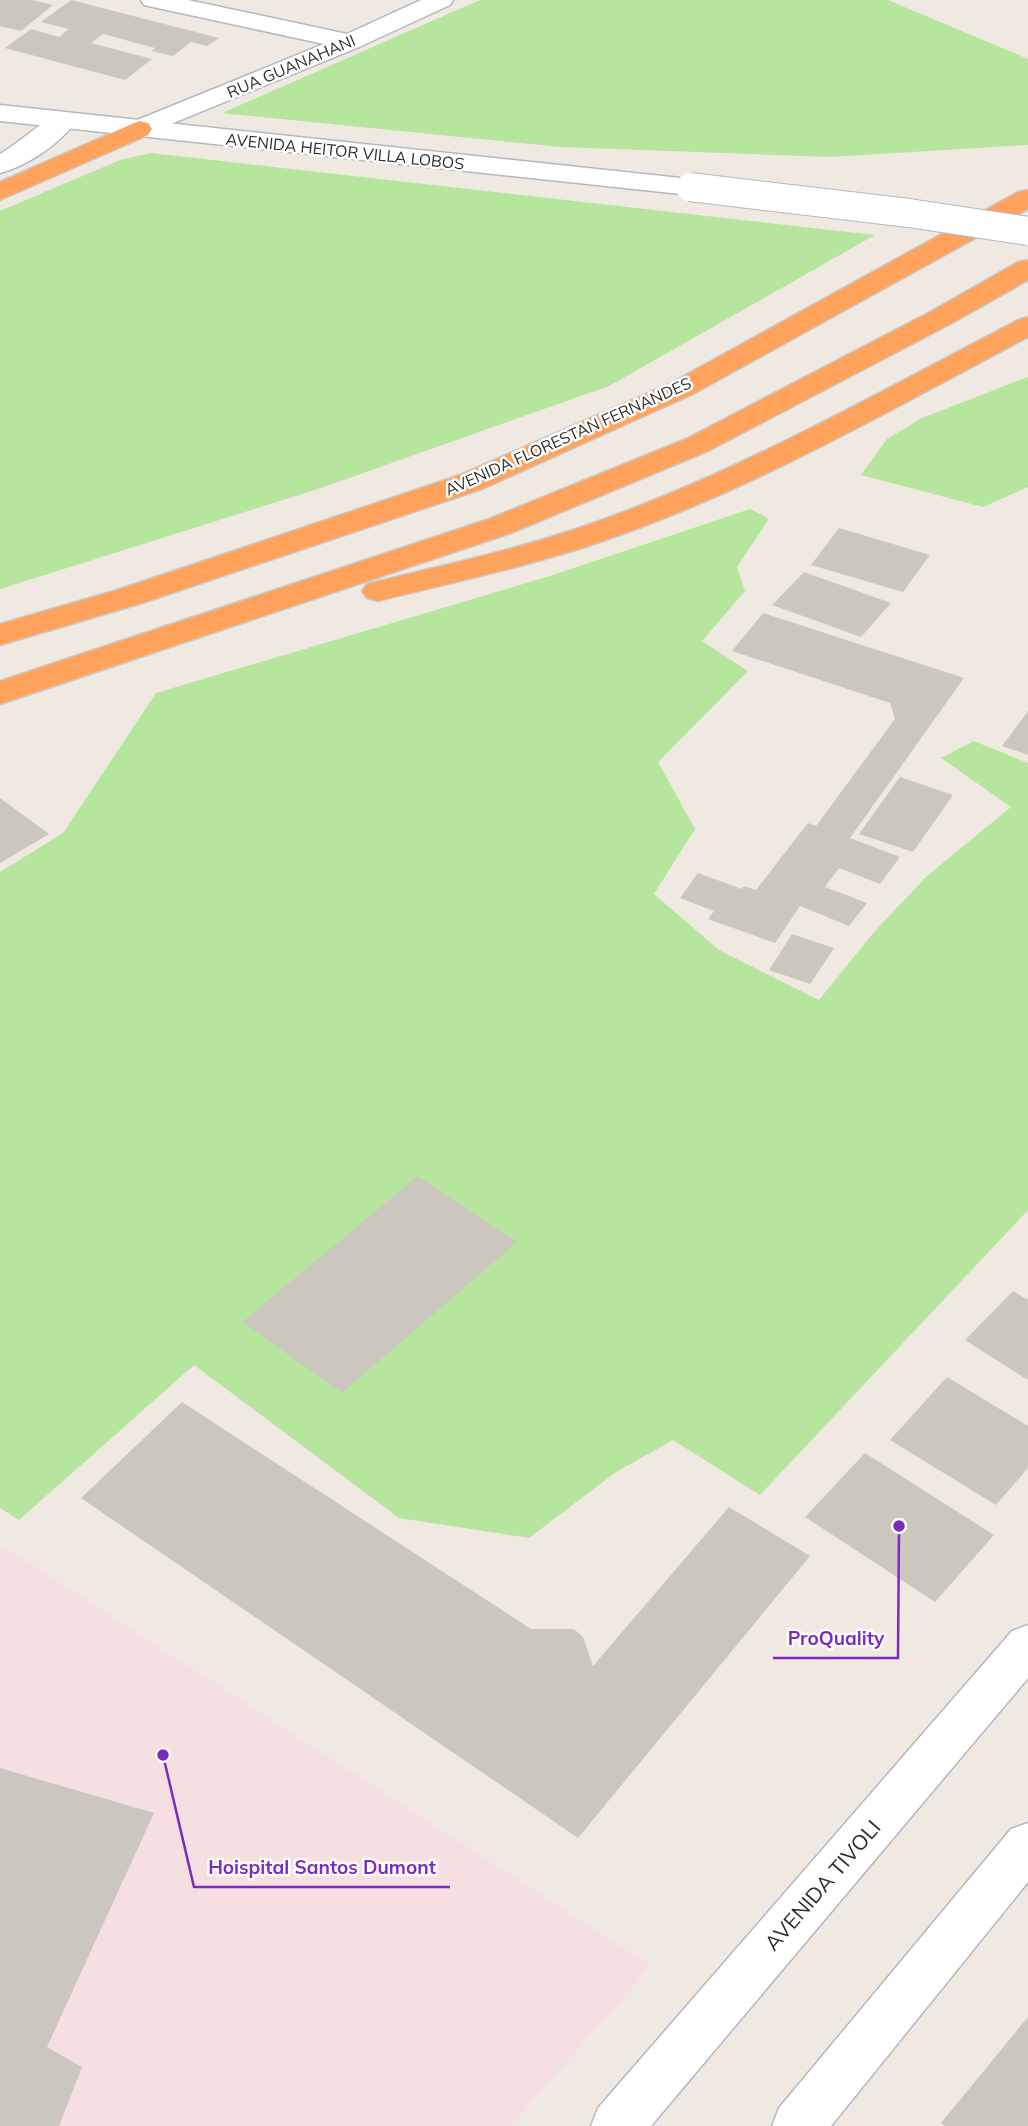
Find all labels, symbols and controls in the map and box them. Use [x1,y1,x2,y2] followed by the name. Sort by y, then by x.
[224,30,358,102] street label: RUA GUANAHANI
[225,129,465,173] street label: AVENIDA HEITOR VILLA LOBOS
[442,372,694,500] street label: AVENIDA FLORESTAN FERNANDES
[773,1618,898,1658] callout: ProQuality
[788,1626,885,1650] text: ProQuality
[758,1814,886,1956] street label: AVENIDA TIVOLI
[194,1847,450,1887] callout: Hoispital Santos Dumont
[208,1855,436,1879] text: Hoispital Santos Dumont

